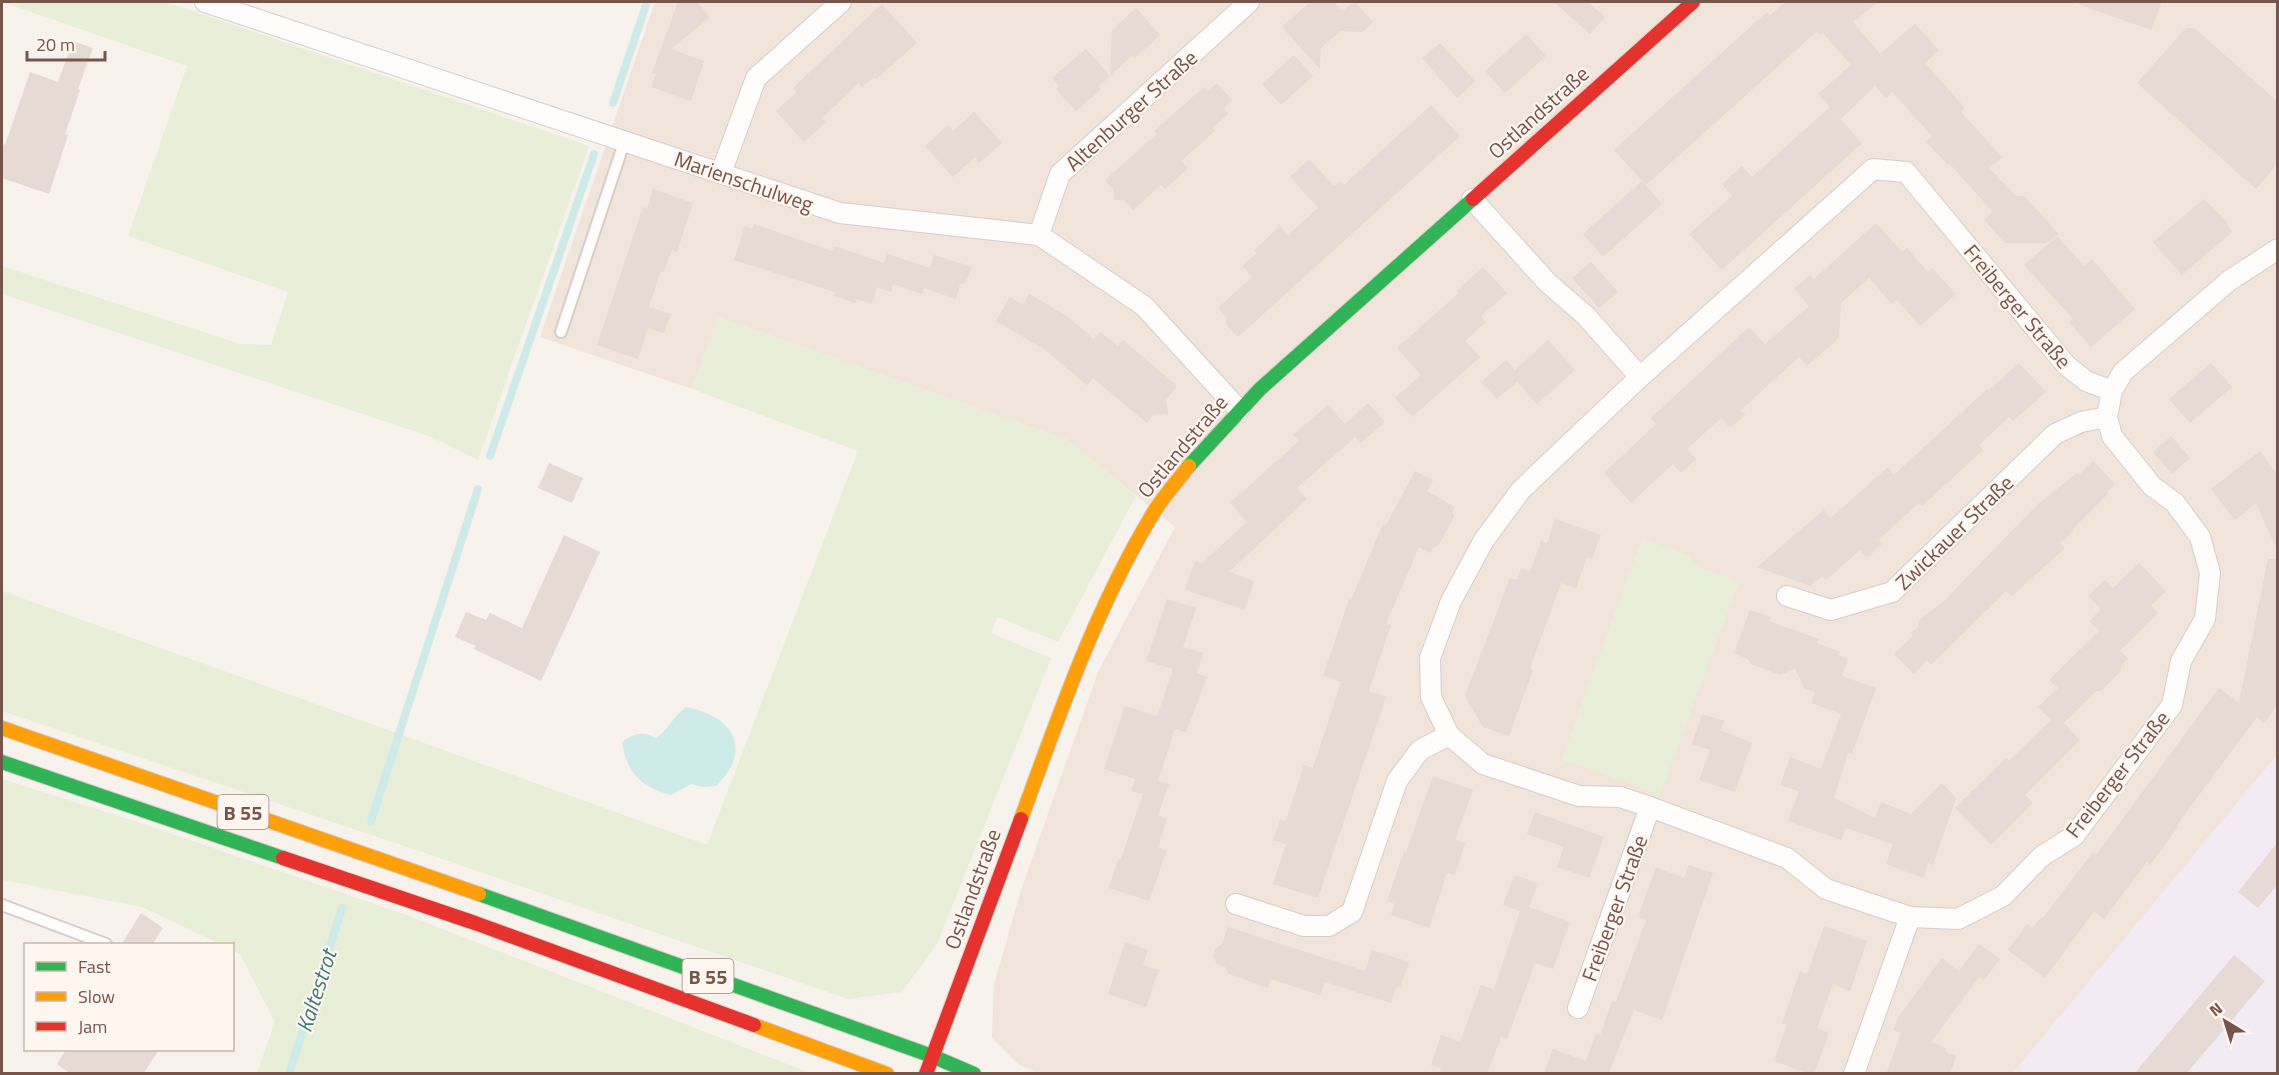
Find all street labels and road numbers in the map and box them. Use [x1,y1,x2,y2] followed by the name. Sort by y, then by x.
[1058,42,1204,178] street label: Altenburger Straße
[1480,58,1596,166] street label: Ostlandstraße
[670,142,818,220] street label: Marienschulweg
[1956,237,2080,375] street label: Freiberger Straße
[1129,387,1235,505] street label: Ostlandstraße
[1888,467,2020,597] street label: Zwickauer Straße
[2057,703,2177,845] street label: Freiberger Straße
[218,795,268,829] road number: B 55
[935,824,1009,954] street label: Ostlandstraße
[1573,830,1655,986] street label: Freiberger Straße
[682,959,734,993] road number: B 55

